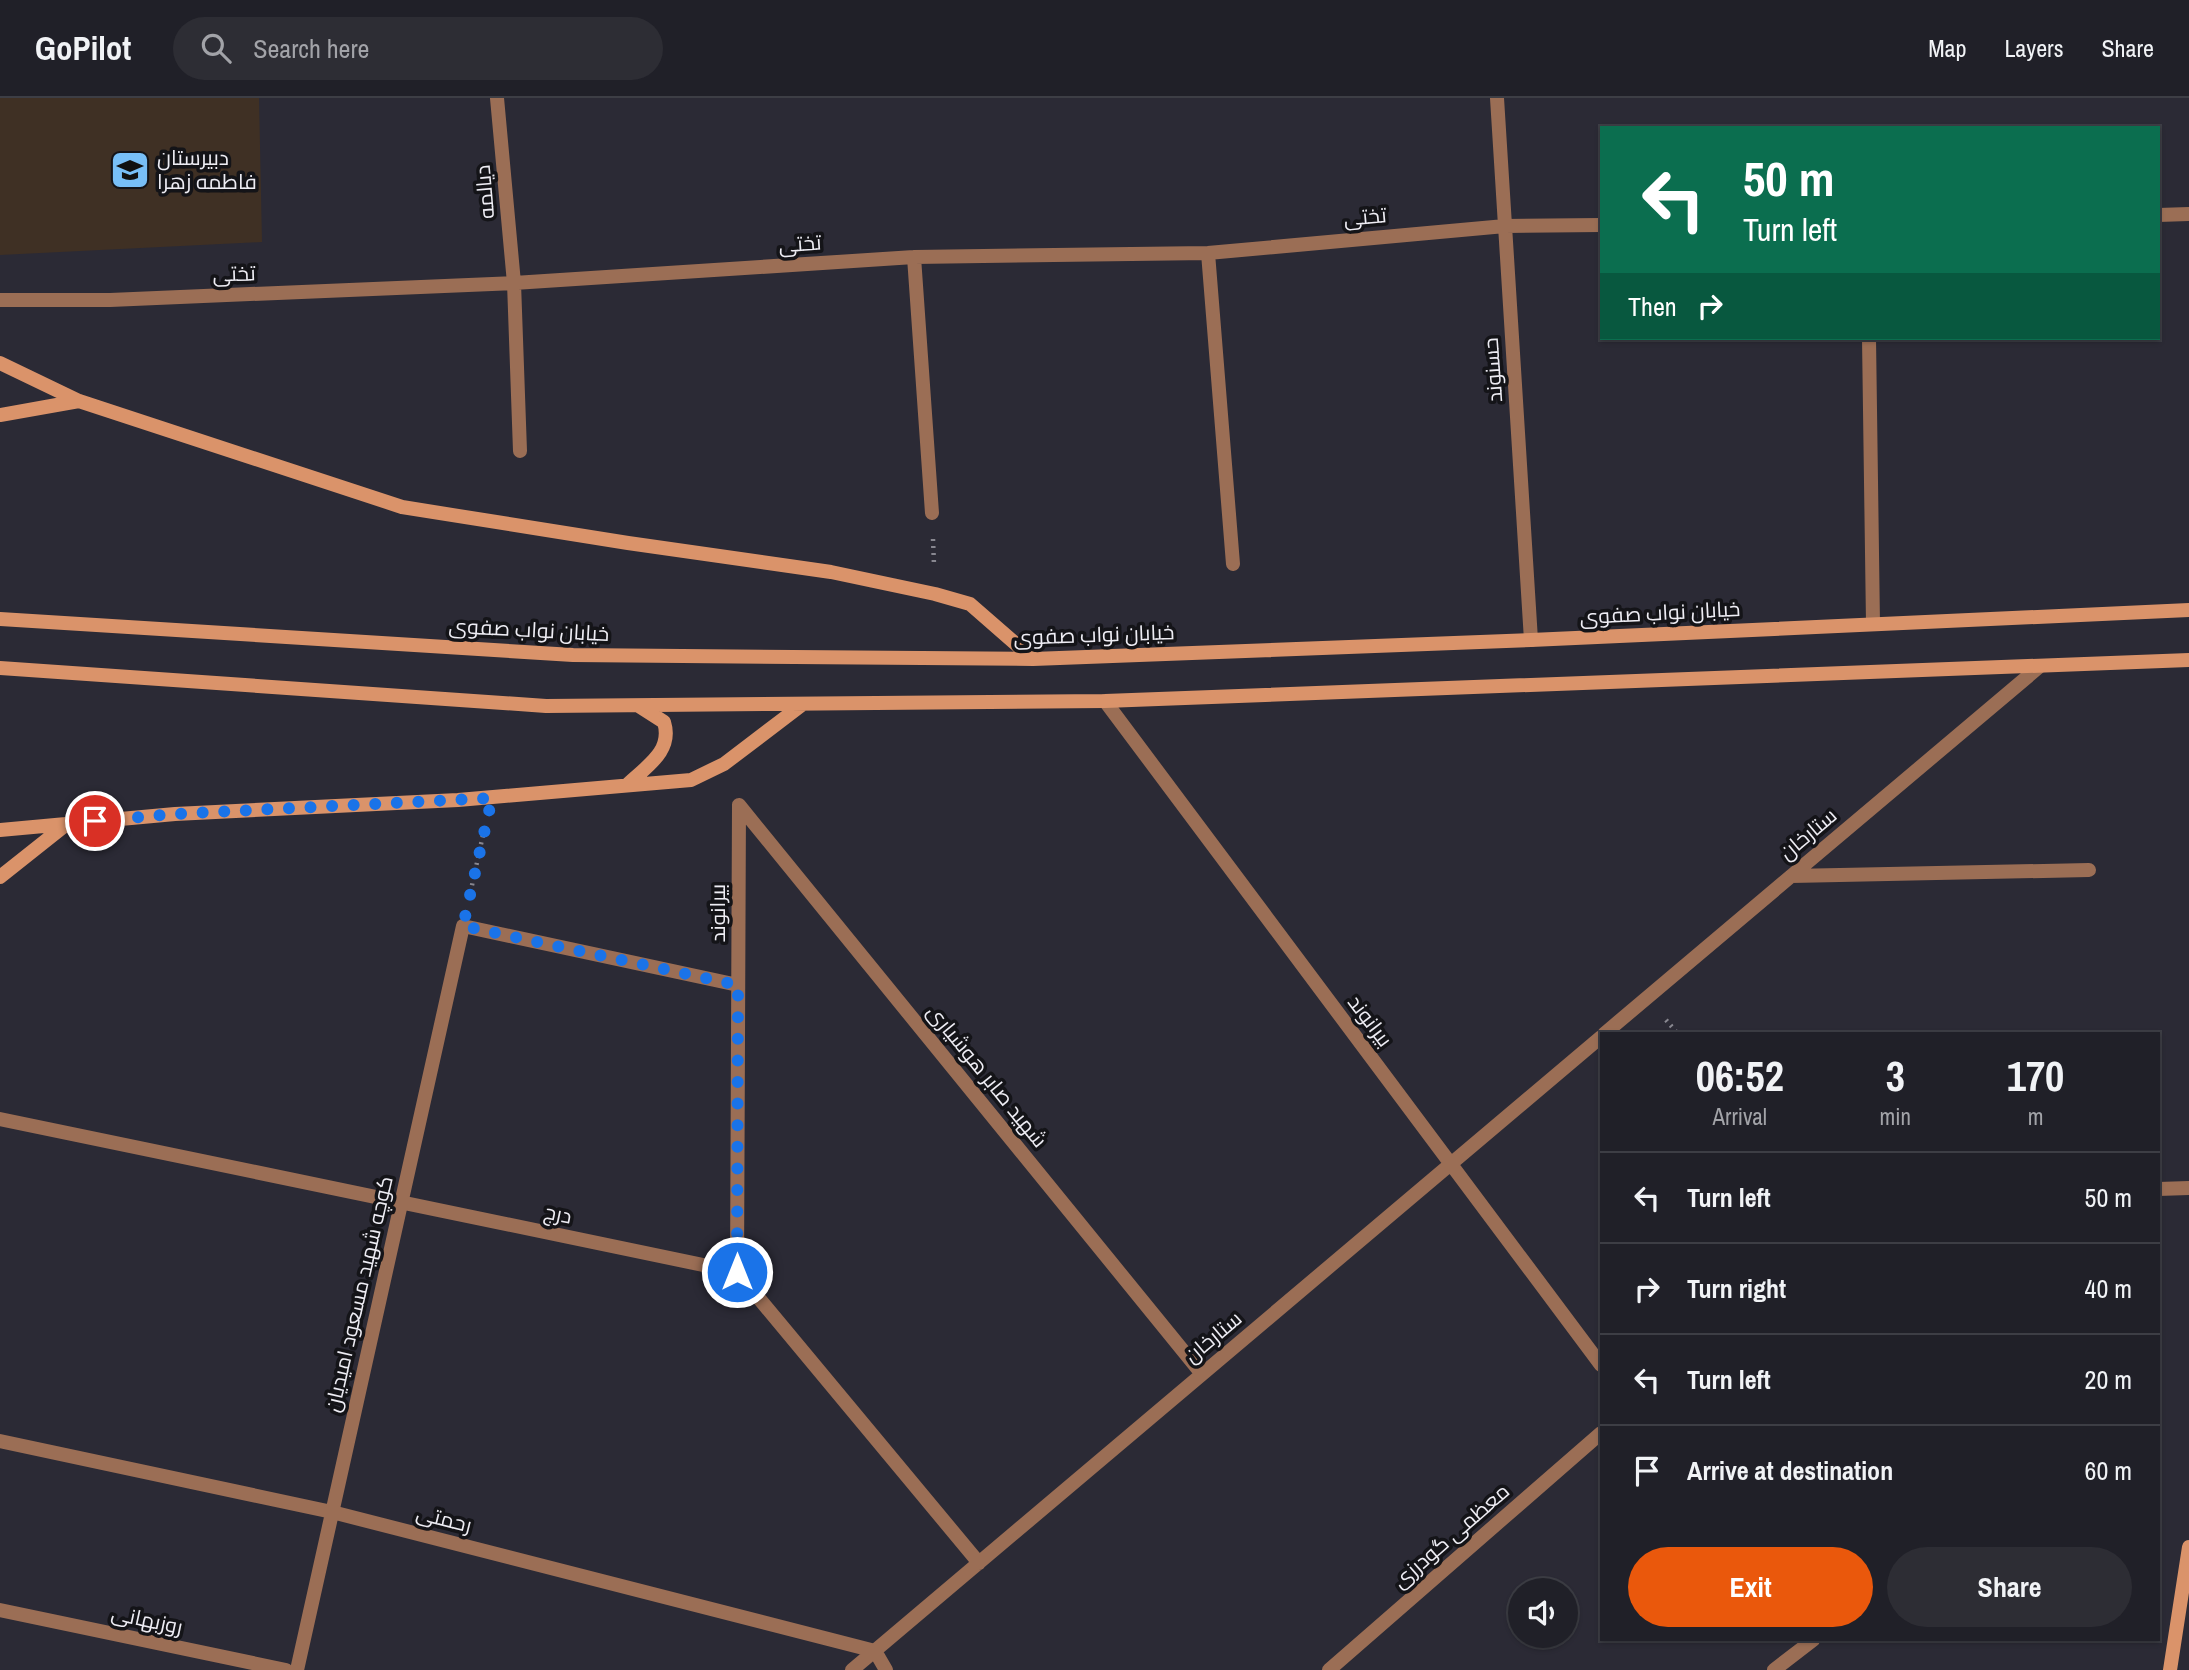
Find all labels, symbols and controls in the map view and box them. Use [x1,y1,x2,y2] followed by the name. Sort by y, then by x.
[173,17,663,80] search box
[35,26,131,70] text: GoPilot
[197,29,235,67] icon: search
[253,31,369,66] text: Search here
[1928,32,1966,64] text: Map
[2004,32,2063,64] text: Layers
[2101,32,2154,64] text: Share
[157,143,257,196] place label: دبیرستان فاطمه زهرا
[1743,145,1835,211] text: 50 m
[109,149,151,191] school or university icon: دبیرستان فاطمه زهرا
[1628,154,1719,245] icon: left
[468,164,501,220] street label: دیالمه
[1342,200,1388,233] street label: تختی
[1743,208,1837,251] text: Turn left
[777,228,823,259] street label: تختی
[212,258,256,289] street label: تختی
[1691,287,1729,325] icon: right
[1628,289,1677,324] text: Then
[1476,337,1509,403] street label: حسنوند
[1579,594,1741,631] street label: خیابان نواب صفوی
[448,611,610,648] street label: خیابان نواب صفوی
[1013,617,1175,652] street label: خیابان نواب صفوی
[65,791,125,851] pin
[1773,801,1843,866] street label: ستارخان
[76,802,114,840] icon: arrive
[703,884,732,942] street label: بیرانوند
[1341,989,1400,1053] street label: بیرانوند
[921,998,1054,1153] street label: شهید صابر هوشیاری
[1696,1048,1784,1104] text: 06:52
[1886,1048,1905,1104] text: 3
[2007,1048,2064,1104] text: 170
[1713,1101,1767,1132] text: Arrival
[1880,1101,1911,1132] text: min
[2028,1101,2043,1132] text: m
[317,1173,400,1415] street label: کوچه شهید مسعود امیدیان
[1628,1179,1666,1217] icon: left
[1687,1180,1771,1215] text: Turn left
[2085,1180,2132,1215] text: 50 m
[541,1196,575,1231] street label: درج
[700,1235,774,1309] position arrow
[1628,1270,1666,1308] icon: right
[1687,1271,1786,1306] text: Turn right
[2085,1271,2132,1306] text: 40 m
[1178,1304,1248,1369] street label: ستارخان
[1628,1361,1666,1399] icon: left
[1687,1362,1771,1397] text: Turn left
[2085,1362,2132,1397] text: 20 m
[1628,1452,1666,1490] icon: arrive
[1687,1453,1893,1488] text: Arrive at destination
[2085,1453,2132,1488] text: 60 m
[1386,1477,1515,1595] street label: معظمی گودرزی
[413,1498,475,1539] street label: رحمتی
[1628,1547,1873,1627] button: Exit
[1887,1547,2132,1627] button: Share
[1508,1578,1578,1648] map controls
[1508,1578,1578,1648] button: sound
[109,1598,185,1641] street label: روزبهانی

